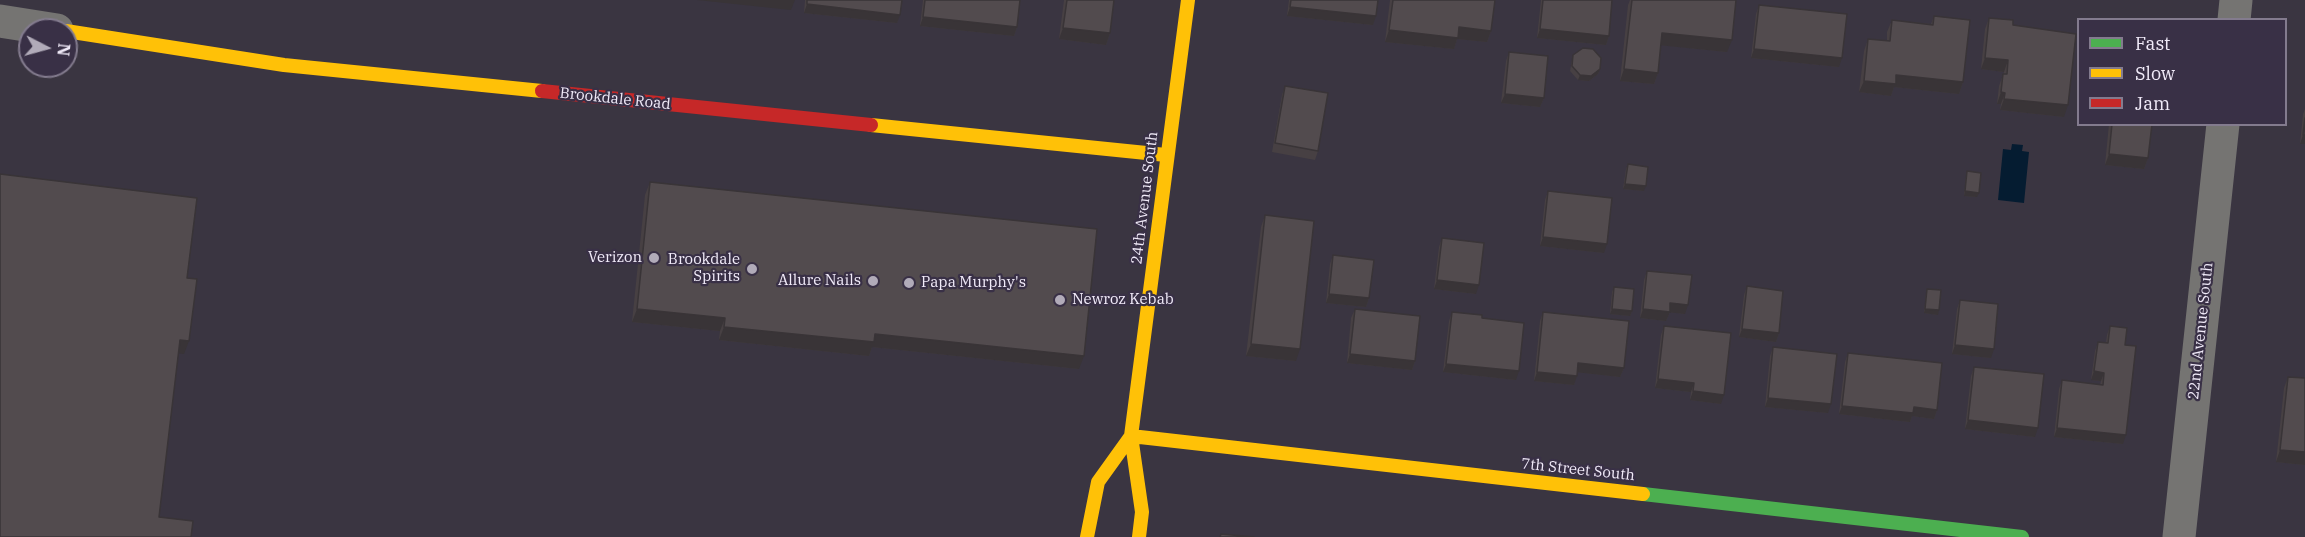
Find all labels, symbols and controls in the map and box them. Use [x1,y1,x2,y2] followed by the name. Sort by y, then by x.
[18,18,78,78] north arrow
[2077,18,2287,126] legend
[2135,32,2170,55] text: Fast
[53,42,75,57] text: N
[2135,62,2175,85] text: Slow
[559,84,671,114] street label: Brookdale Road
[2135,92,2170,115] text: Jam
[1128,131,1162,265] street label: 24th Avenue South
[588,249,642,267] place label: Verizon
[647,251,661,265] marker: Verizon
[668,251,740,286] place label: Brookdale Spirits
[745,262,759,276] marker: Brookdale Spirits
[2185,262,2217,400] street label: 22nd Avenue South
[778,272,861,290] place label: Allure Nails
[866,274,880,288] marker: Allure Nails
[921,274,1026,292] place label: Papa Murphy's
[902,276,916,290] marker: Papa Murphy's
[1072,291,1174,309] place label: Newroz Kebab
[1053,293,1067,307] marker: Newroz Kebab
[1520,455,1636,485] street label: 7th Street South

